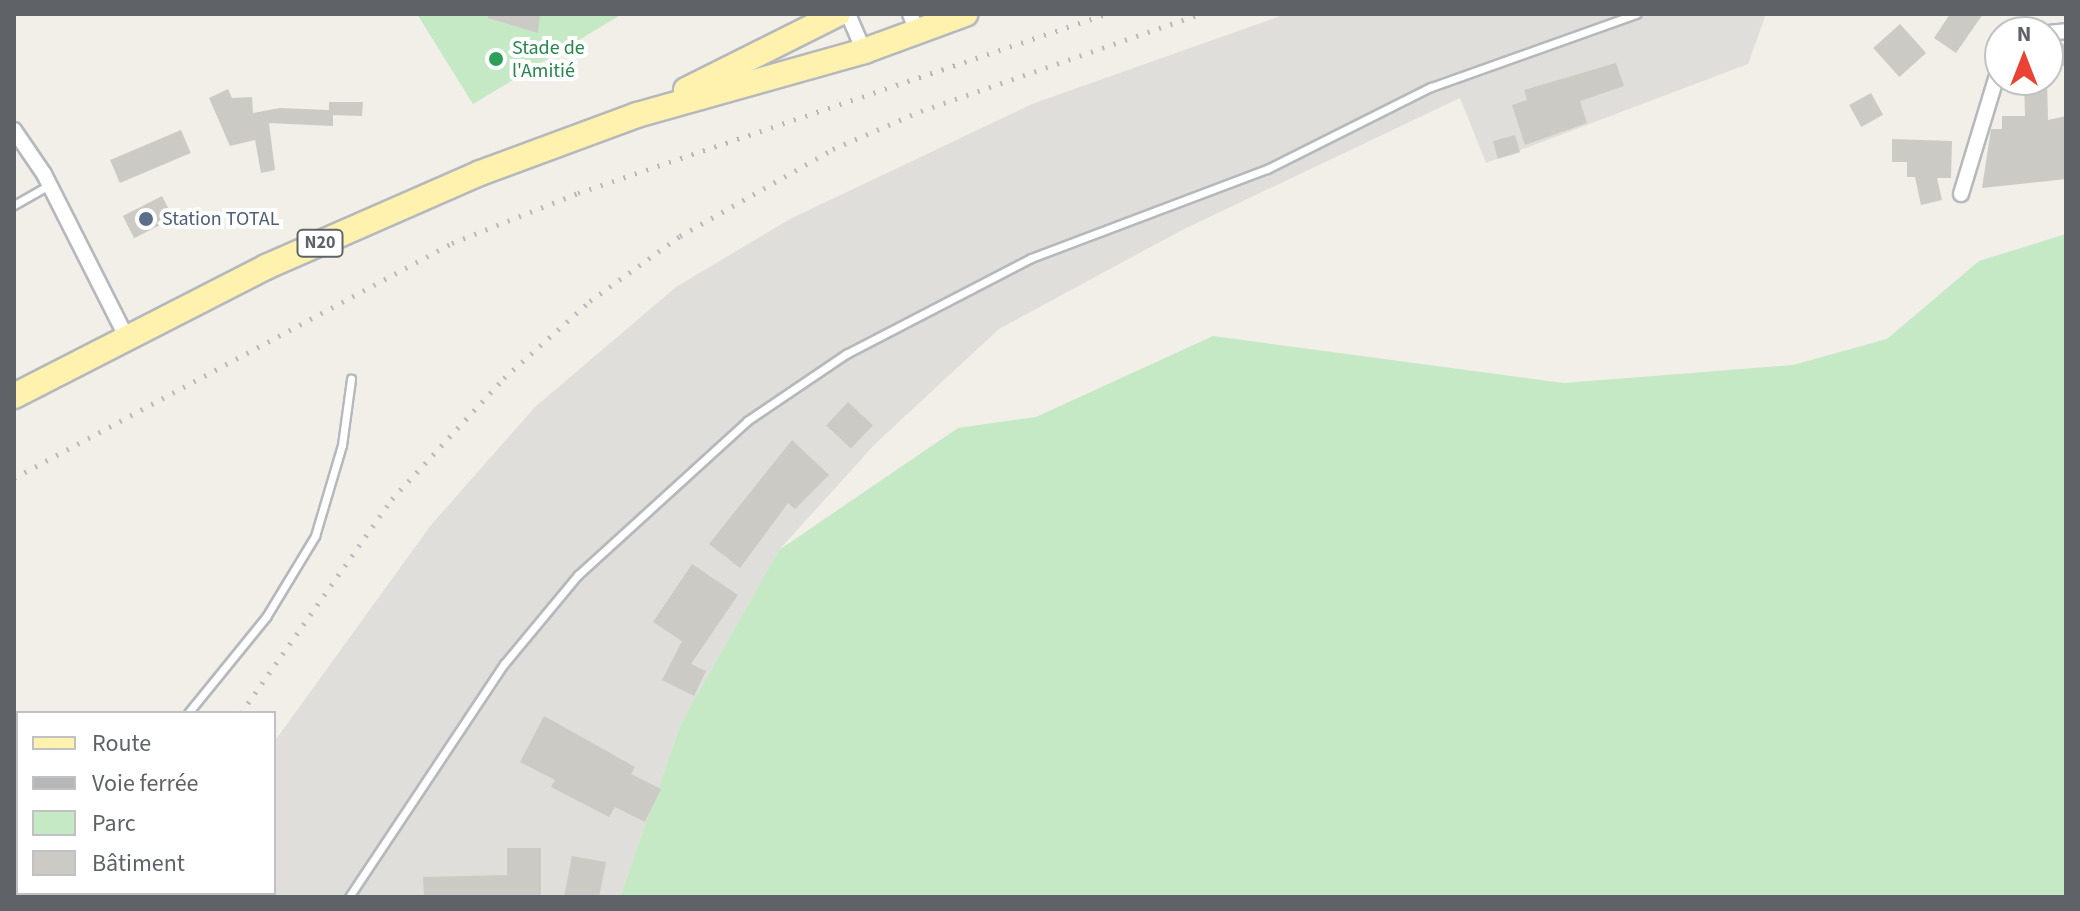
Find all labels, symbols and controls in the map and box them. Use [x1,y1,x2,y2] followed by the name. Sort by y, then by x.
[1984,16,2064,96] north arrow
[2017,18,2031,50] text: N
[512,36,585,83] place label: Stade de l'Amitié
[487,50,505,68] marker: Stade de l'Amitié
[162,207,279,231] place label: Station TOTAL
[137,210,155,228] marker: Station TOTAL
[296,229,344,257] road number: N20
[16,711,276,895] legend
[92,726,151,761] text: Route
[92,766,199,801] text: Voie ferrée
[92,806,136,841] text: Parc
[92,846,185,881] text: Bâtiment

